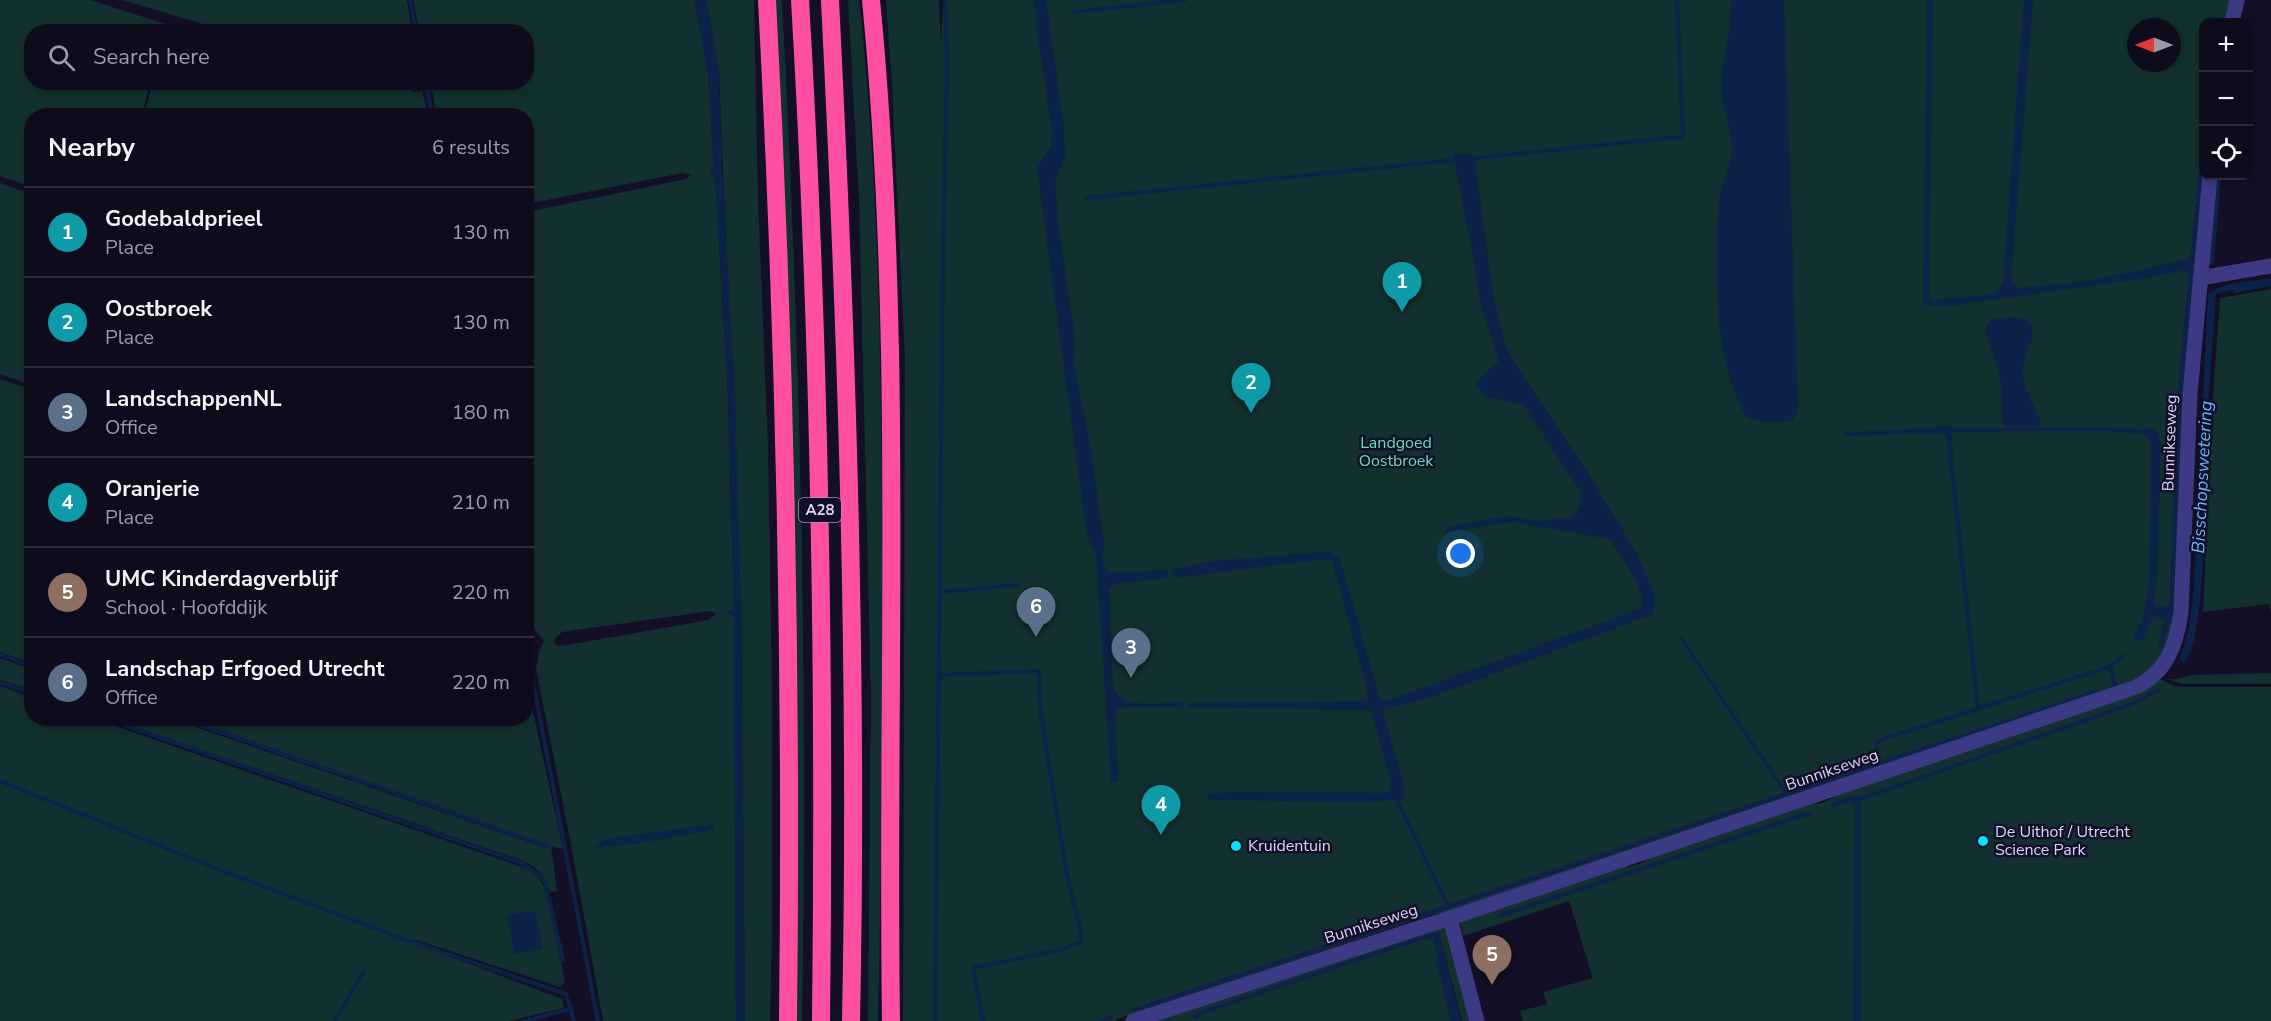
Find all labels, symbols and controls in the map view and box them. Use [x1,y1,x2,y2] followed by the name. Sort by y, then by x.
[2127,18,2181,72] north arrow
[2199,18,2253,180] map controls
[2199,18,2253,72] button: +
[24,24,534,90] search box
[45,41,78,74] icon: search
[93,42,210,72] text: Search here
[2199,72,2253,126] button: −
[2199,126,2253,180] button: locate
[48,130,135,165] text: Nearby
[432,134,510,161] text: 6 results
[105,204,263,234] text: Godebaldprieel
[62,219,74,246] text: 1
[452,219,510,246] text: 130 m
[105,234,154,261] text: Place
[1382,262,1422,312] pin: 1
[105,294,212,324] text: Oostbroek
[62,309,74,336] text: 2
[452,309,510,336] text: 130 m
[105,324,154,351] text: Place
[1232,364,1270,413] pin: 2
[105,384,282,414] text: LandschappenNL
[2157,394,2183,492] street label: Bunnikseweg
[62,399,74,426] text: 3
[452,399,510,426] text: 180 m
[2186,400,2218,554] water label: Bisschopswetering
[105,414,158,441] text: Office
[1359,432,1434,472] park label: Landgoed Oostbroek
[105,474,199,504] text: Oranjerie
[62,489,74,516] text: 4
[452,489,510,516] text: 210 m
[799,498,841,522] road number: A28
[105,504,154,531] text: Place
[1446,539,1475,568] your location
[105,564,338,594] text: UMC Kinderdagverblijf
[62,579,74,606] text: 5
[452,579,510,606] text: 220 m
[1016,588,1056,637] pin: 6
[105,594,267,621] text: School · Hoofddijk
[1112,628,1150,678] pin: 3
[105,654,385,684] text: Landschap Erfgoed Utrecht
[62,669,74,696] text: 6
[452,669,510,696] text: 220 m
[105,684,158,711] text: Office
[1783,744,1881,796] street label: Bunnikseweg
[1142,786,1180,835] pin: 4
[1995,821,2130,861] place label: De Uithof / Utrecht Science Park
[1976,834,1990,848] marker: De Uithof / Utrecht Science Park
[1248,835,1331,857] place label: Kruidentuin
[1229,839,1243,853] marker: Kruidentuin
[1322,899,1420,949] street label: Bunnikseweg
[1472,936,1512,985] pin: 5

